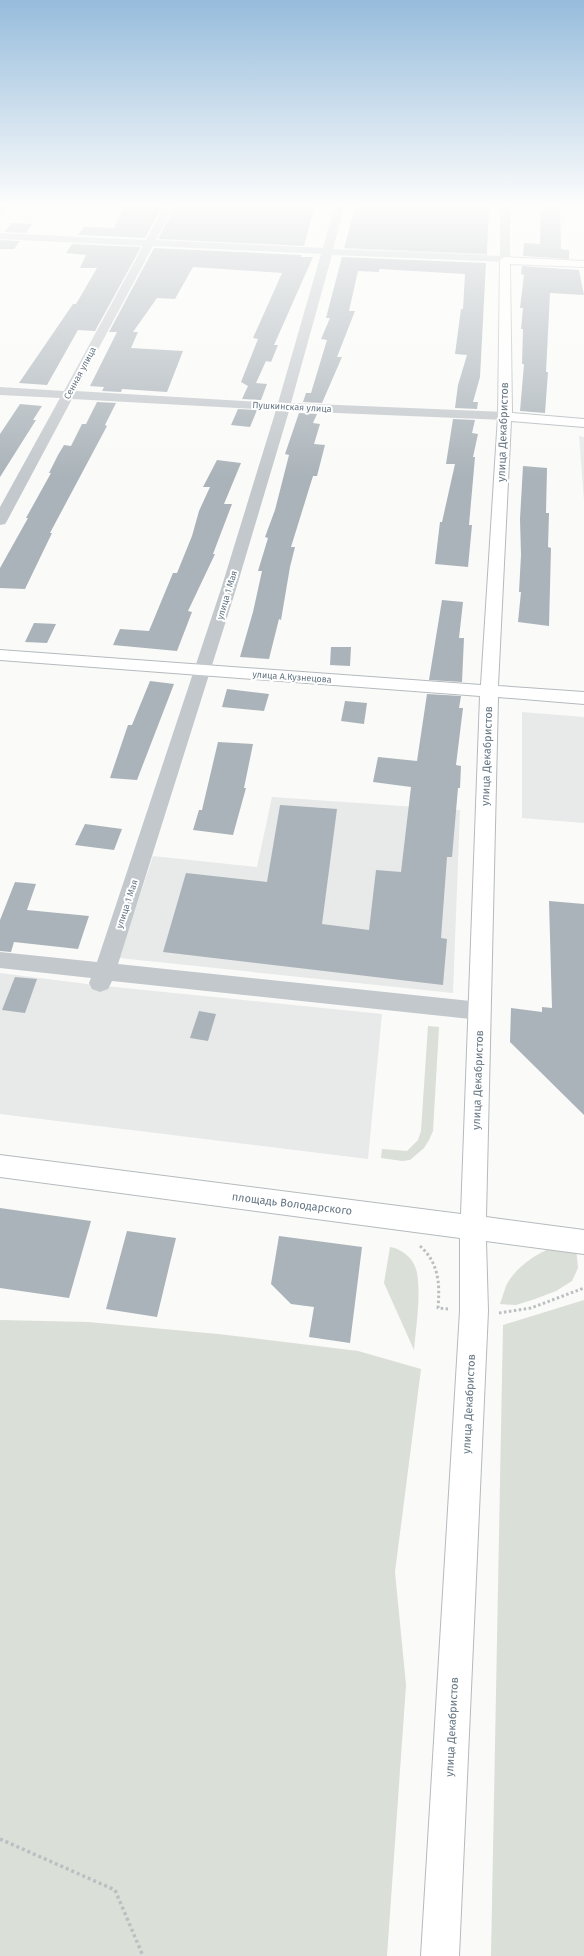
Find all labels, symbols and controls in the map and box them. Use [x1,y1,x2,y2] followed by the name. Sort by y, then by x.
[62,345,98,401] street label: Сенная улица
[495,382,511,482] street label: улица Декабристов
[252,400,332,414] street label: Пушкинская улица
[215,569,239,621] street label: улица 1 Мая
[252,669,332,685] street label: улица А.Кузнецова
[479,706,495,806] street label: улица Декабристов
[114,878,140,930] street label: улица 1 Мая
[470,1030,486,1130] street label: улица Декабристов
[231,1190,353,1218] street label: площадь Володарского
[460,1354,478,1454] street label: улица Декабристов
[443,1677,461,1777] street label: улица Декабристов

